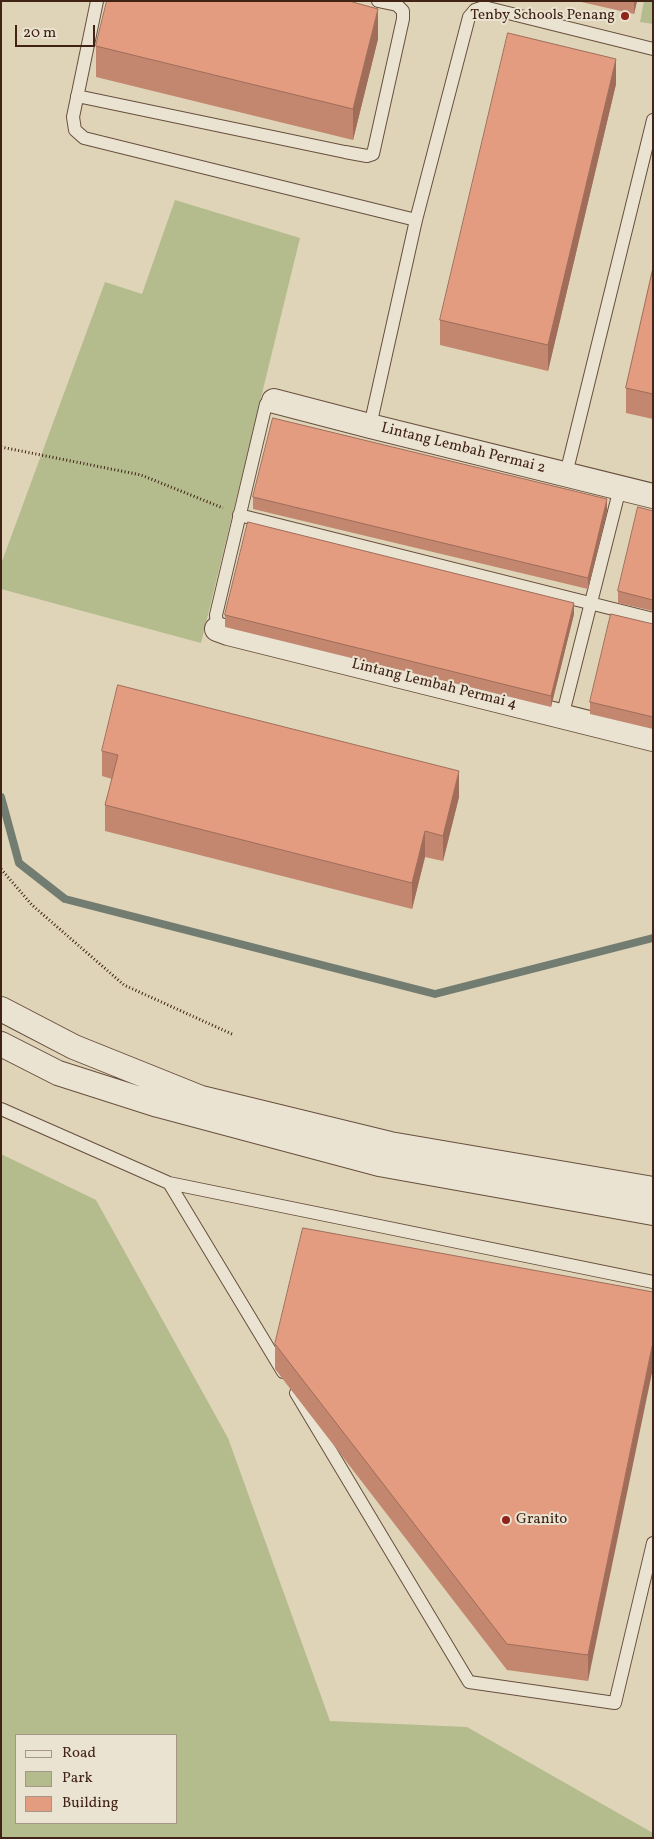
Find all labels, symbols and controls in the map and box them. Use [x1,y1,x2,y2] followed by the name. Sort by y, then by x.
[470,7,615,25] place label: Tenby Schools Penang
[619,10,631,22] marker: Tenby Schools Penang
[18,15,98,47] scale bar
[23,23,56,44] text: 20 m
[379,420,547,478] street label: Lintang Lembah Permai 2
[350,656,518,714] street label: Lintang Lembah Permai 4
[516,1511,567,1529] place label: Granito
[500,1514,512,1526] marker: Granito
[15,1734,178,1824] legend
[62,1743,96,1764] text: Road
[62,1768,93,1789] text: Park
[62,1793,118,1814] text: Building

